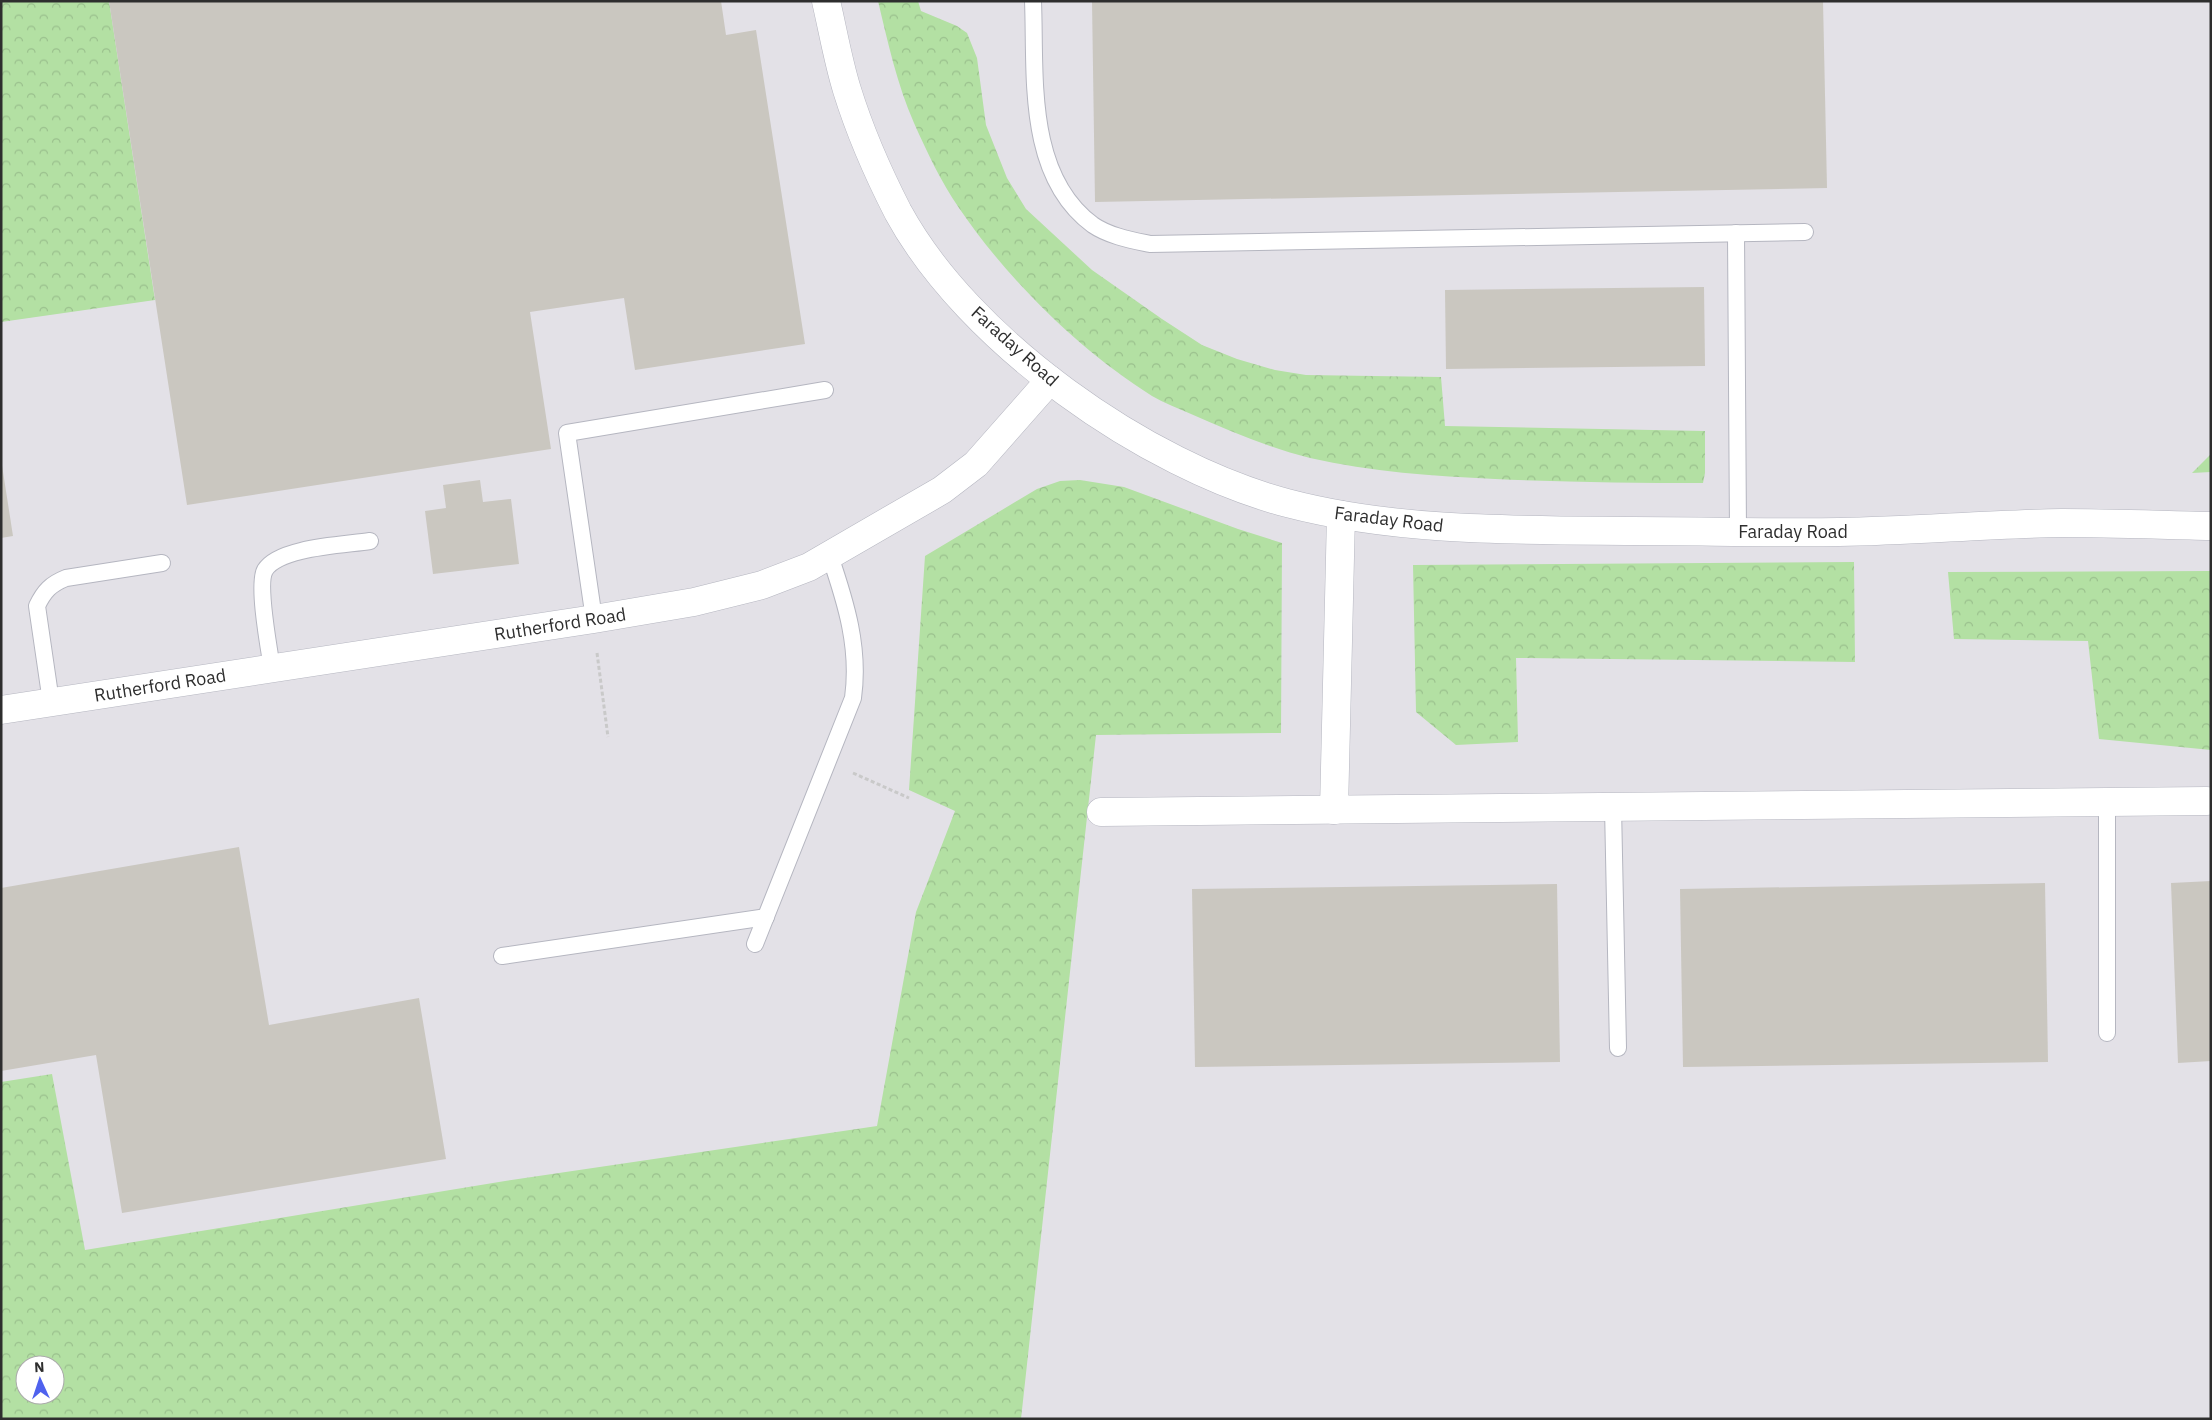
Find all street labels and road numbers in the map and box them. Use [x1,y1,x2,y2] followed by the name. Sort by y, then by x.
[967,301,1063,391] street label: Faraday Road
[1333,501,1445,537] street label: Faraday Road
[1738,520,1848,543] street label: Faraday Road
[492,602,628,646] street label: Rutherford Road
[92,663,228,707] street label: Rutherford Road

